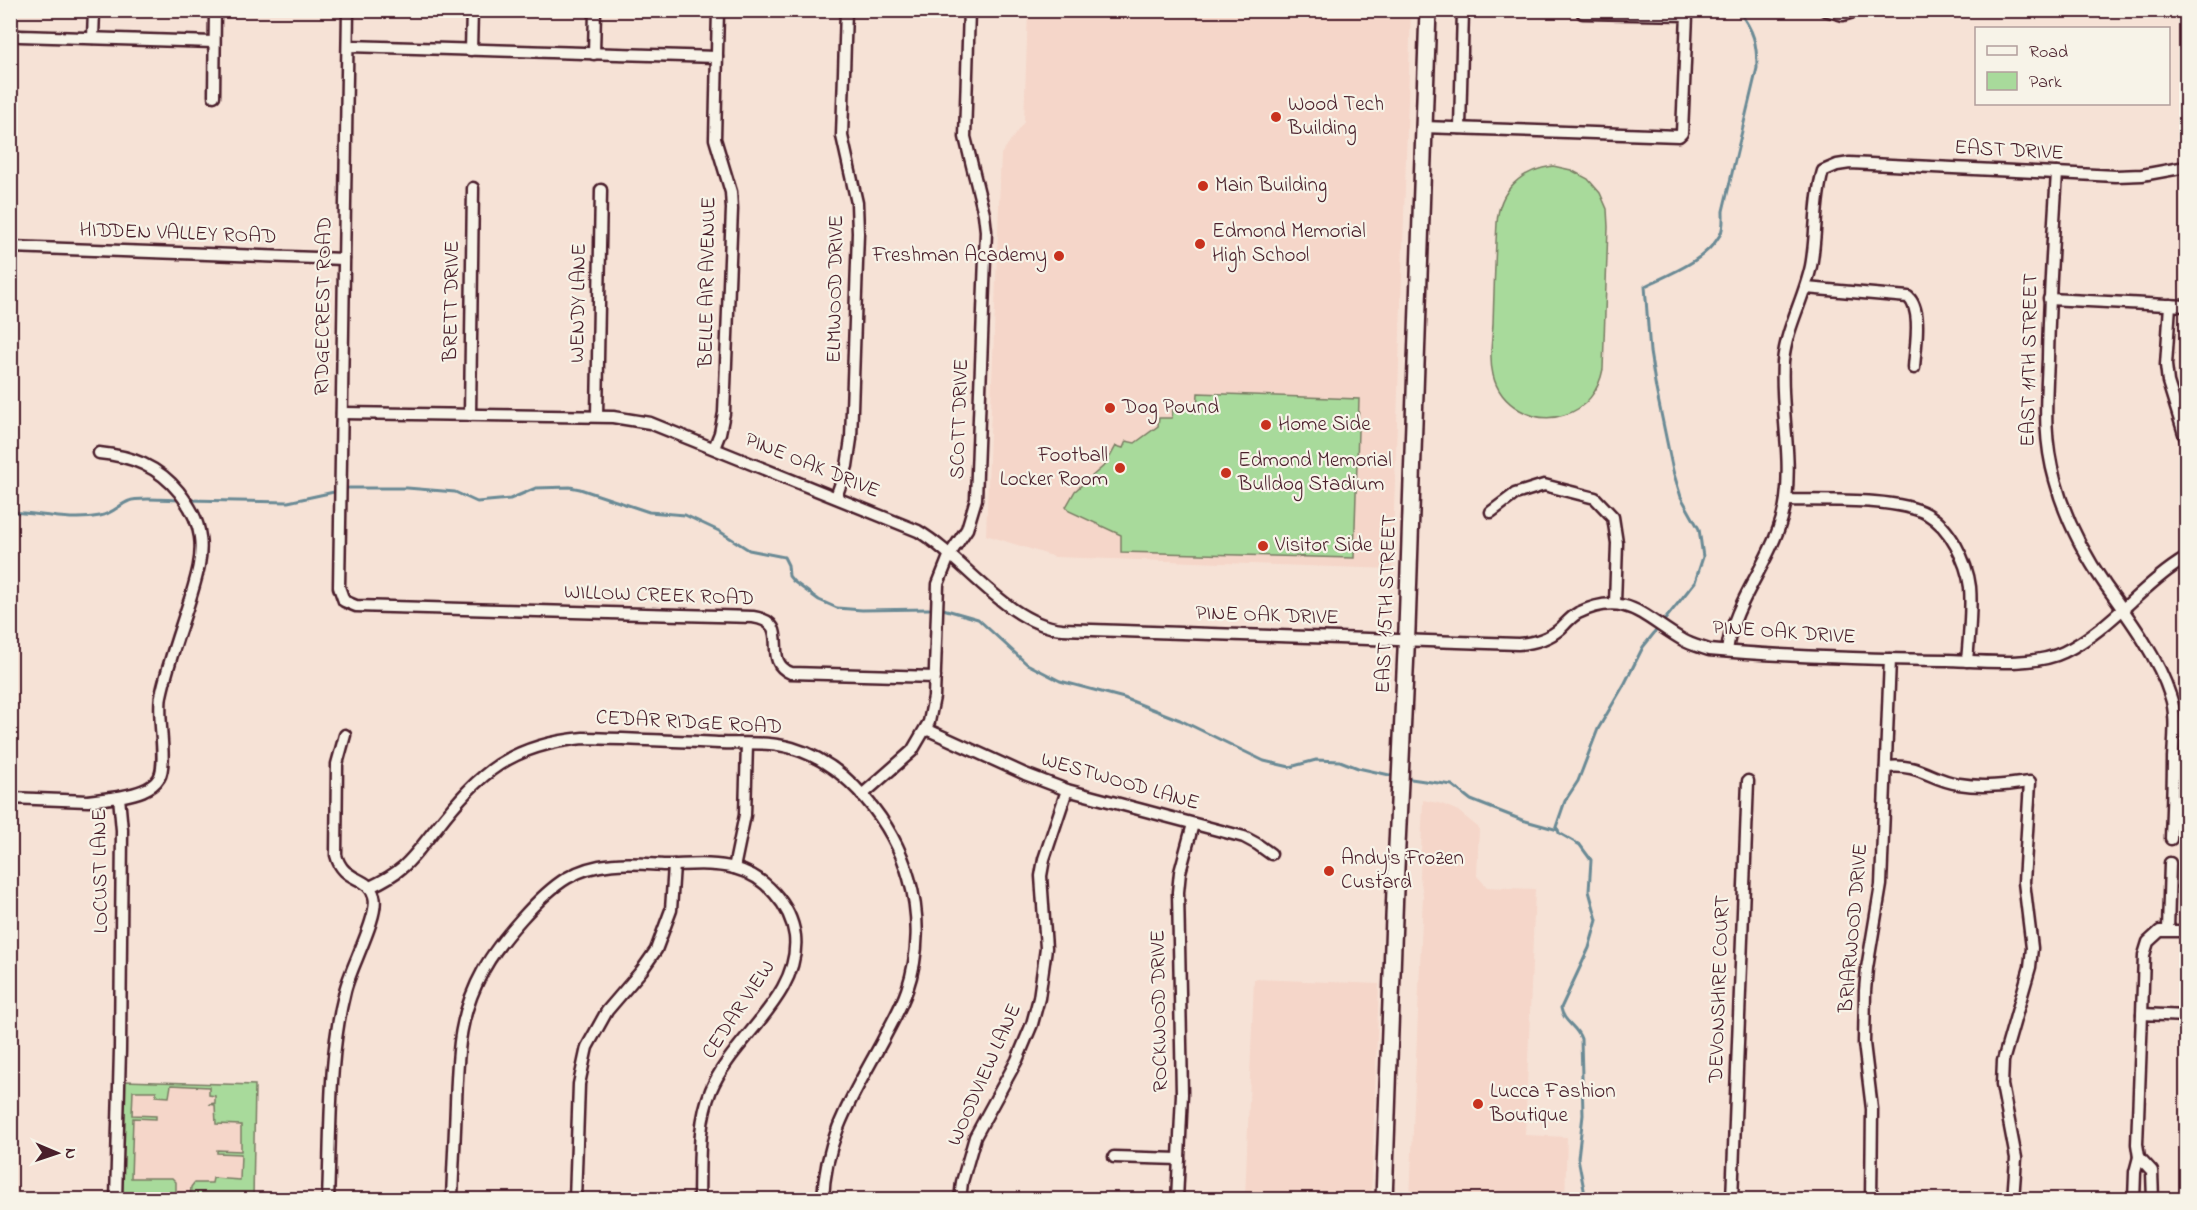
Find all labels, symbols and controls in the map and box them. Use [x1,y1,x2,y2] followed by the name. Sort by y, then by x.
[1975,27,2170,105] legend
[2029,40,2068,66] text: Road
[2029,70,2062,96] text: Park
[1287,90,1384,146] place label: Wood Tech Building
[1269,110,1283,124] marker: Wood Tech Building
[1953,133,2065,169] street label: EAST DRIVE
[1215,171,1327,203] place label: Main Building
[1196,179,1210,193] marker: Main Building
[691,196,724,369] street label: BELLE AIR AVENUE
[820,215,852,363] street label: ELMWOOD DRIVE
[79,216,277,252] street label: HIDDEN VALLEY ROAD
[307,217,341,395] street label: RIDGECREST ROAD
[1212,217,1366,273] place label: Edmond Memorial High School
[1193,237,1207,251] marker: Edmond Memorial High School
[436,240,468,363] street label: BRETT DRIVE
[871,241,1047,273] place label: Freshman Academy
[563,243,595,363] street label: WENDY LANE
[1052,249,1066,263] marker: Freshman Academy
[2013,273,2047,447] street label: EAST 11TH STREET
[943,358,977,480] street label: SCOTT DRIVE
[1121,393,1219,425] place label: Dog Pound
[1103,401,1117,415] marker: Dog Pound
[1278,410,1371,440] place label: Home Side
[1259,418,1273,432] marker: Home Side
[740,425,884,507] street label: PINE OAK DRIVE
[1000,441,1108,495] place label: Football Locker Room
[1237,446,1392,502] place label: Edmond Memorial Bulldog Stadium
[1113,461,1127,475] marker: Football Locker Room
[1219,466,1233,480] marker: Edmond Memorial Bulldog Stadium
[1369,514,1405,694] street label: EAST 15TH STREET
[1274,531,1373,561] place label: Visitor Side
[1256,539,1270,553] marker: Visitor Side
[563,578,755,614] street label: WILLOW CREEK ROAD
[1195,599,1339,633] street label: PINE OAK DRIVE
[1711,613,1857,653] street label: PINE OAK DRIVE
[595,703,783,743] street label: CEDAR RIDGE ROAD
[1037,745,1203,819] street label: WESTWOOD LANE
[85,808,117,934] street label: LOCUST LANE
[1832,842,1876,1015] street label: BRIARWOOD DRIVE
[1341,844,1464,898] place label: Andy's Frozen Custard
[1322,864,1336,878] marker: Andy's Frozen Custard
[1702,895,1738,1084] street label: DEVONSHIRE COURT
[1144,930,1176,1092] street label: ROCKWOOD DRIVE
[695,955,783,1065] street label: CEDAR VIEW
[940,999,1030,1151] street label: WOODVIEW LANE
[1489,1077,1616,1131] place label: Lucca Fashion Boutique
[1471,1097,1485,1111] marker: Lucca Fashion Boutique
[27,1123,87,1183] north arrow
[58,1148,82,1159] text: N

